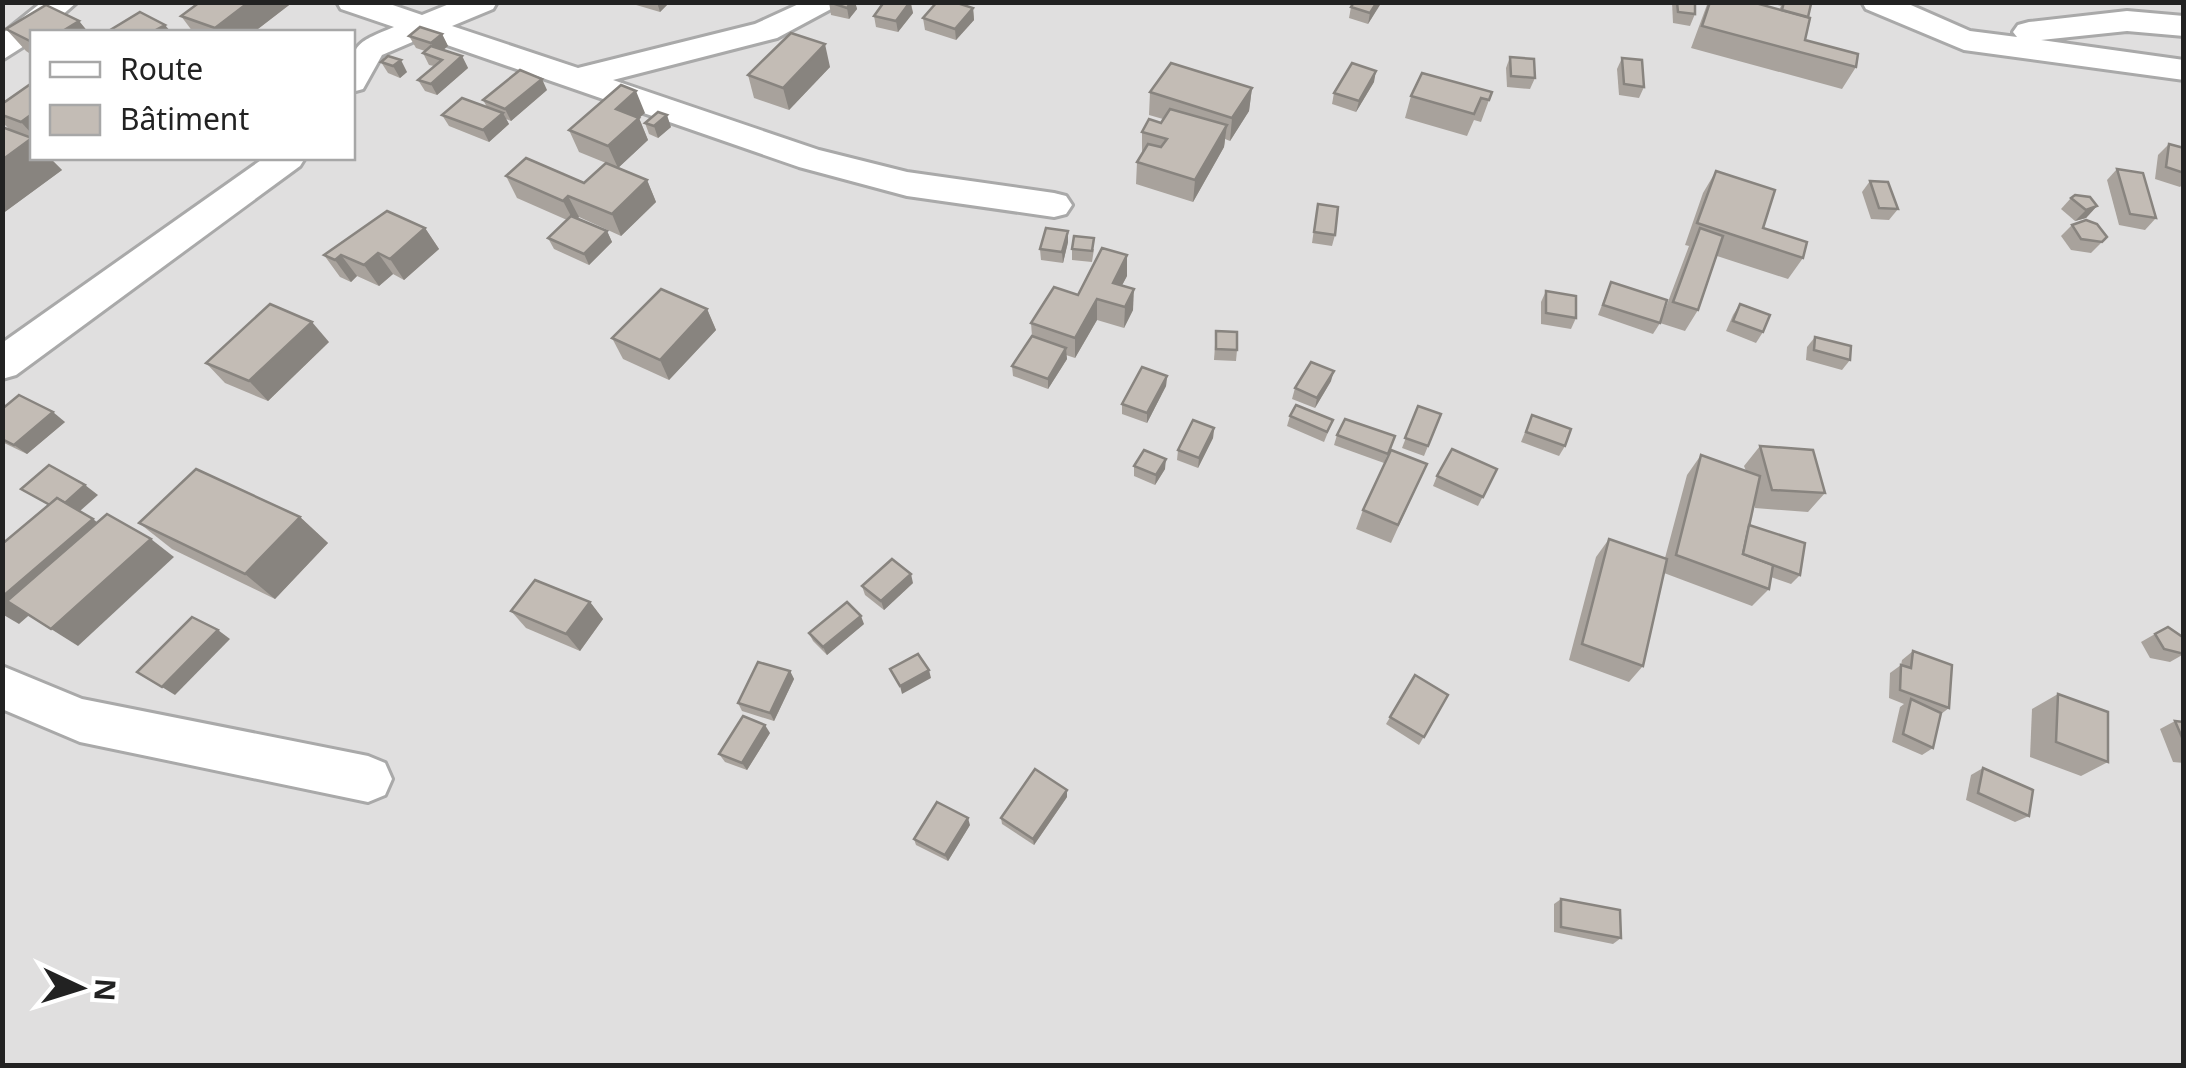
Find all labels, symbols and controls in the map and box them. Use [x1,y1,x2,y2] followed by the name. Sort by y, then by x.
[30,30,355,160] legend
[120,48,203,89] text: Route
[120,98,249,139] text: Bâtiment
[30,938,130,1038] north arrow
[86,977,126,1002] text: N

